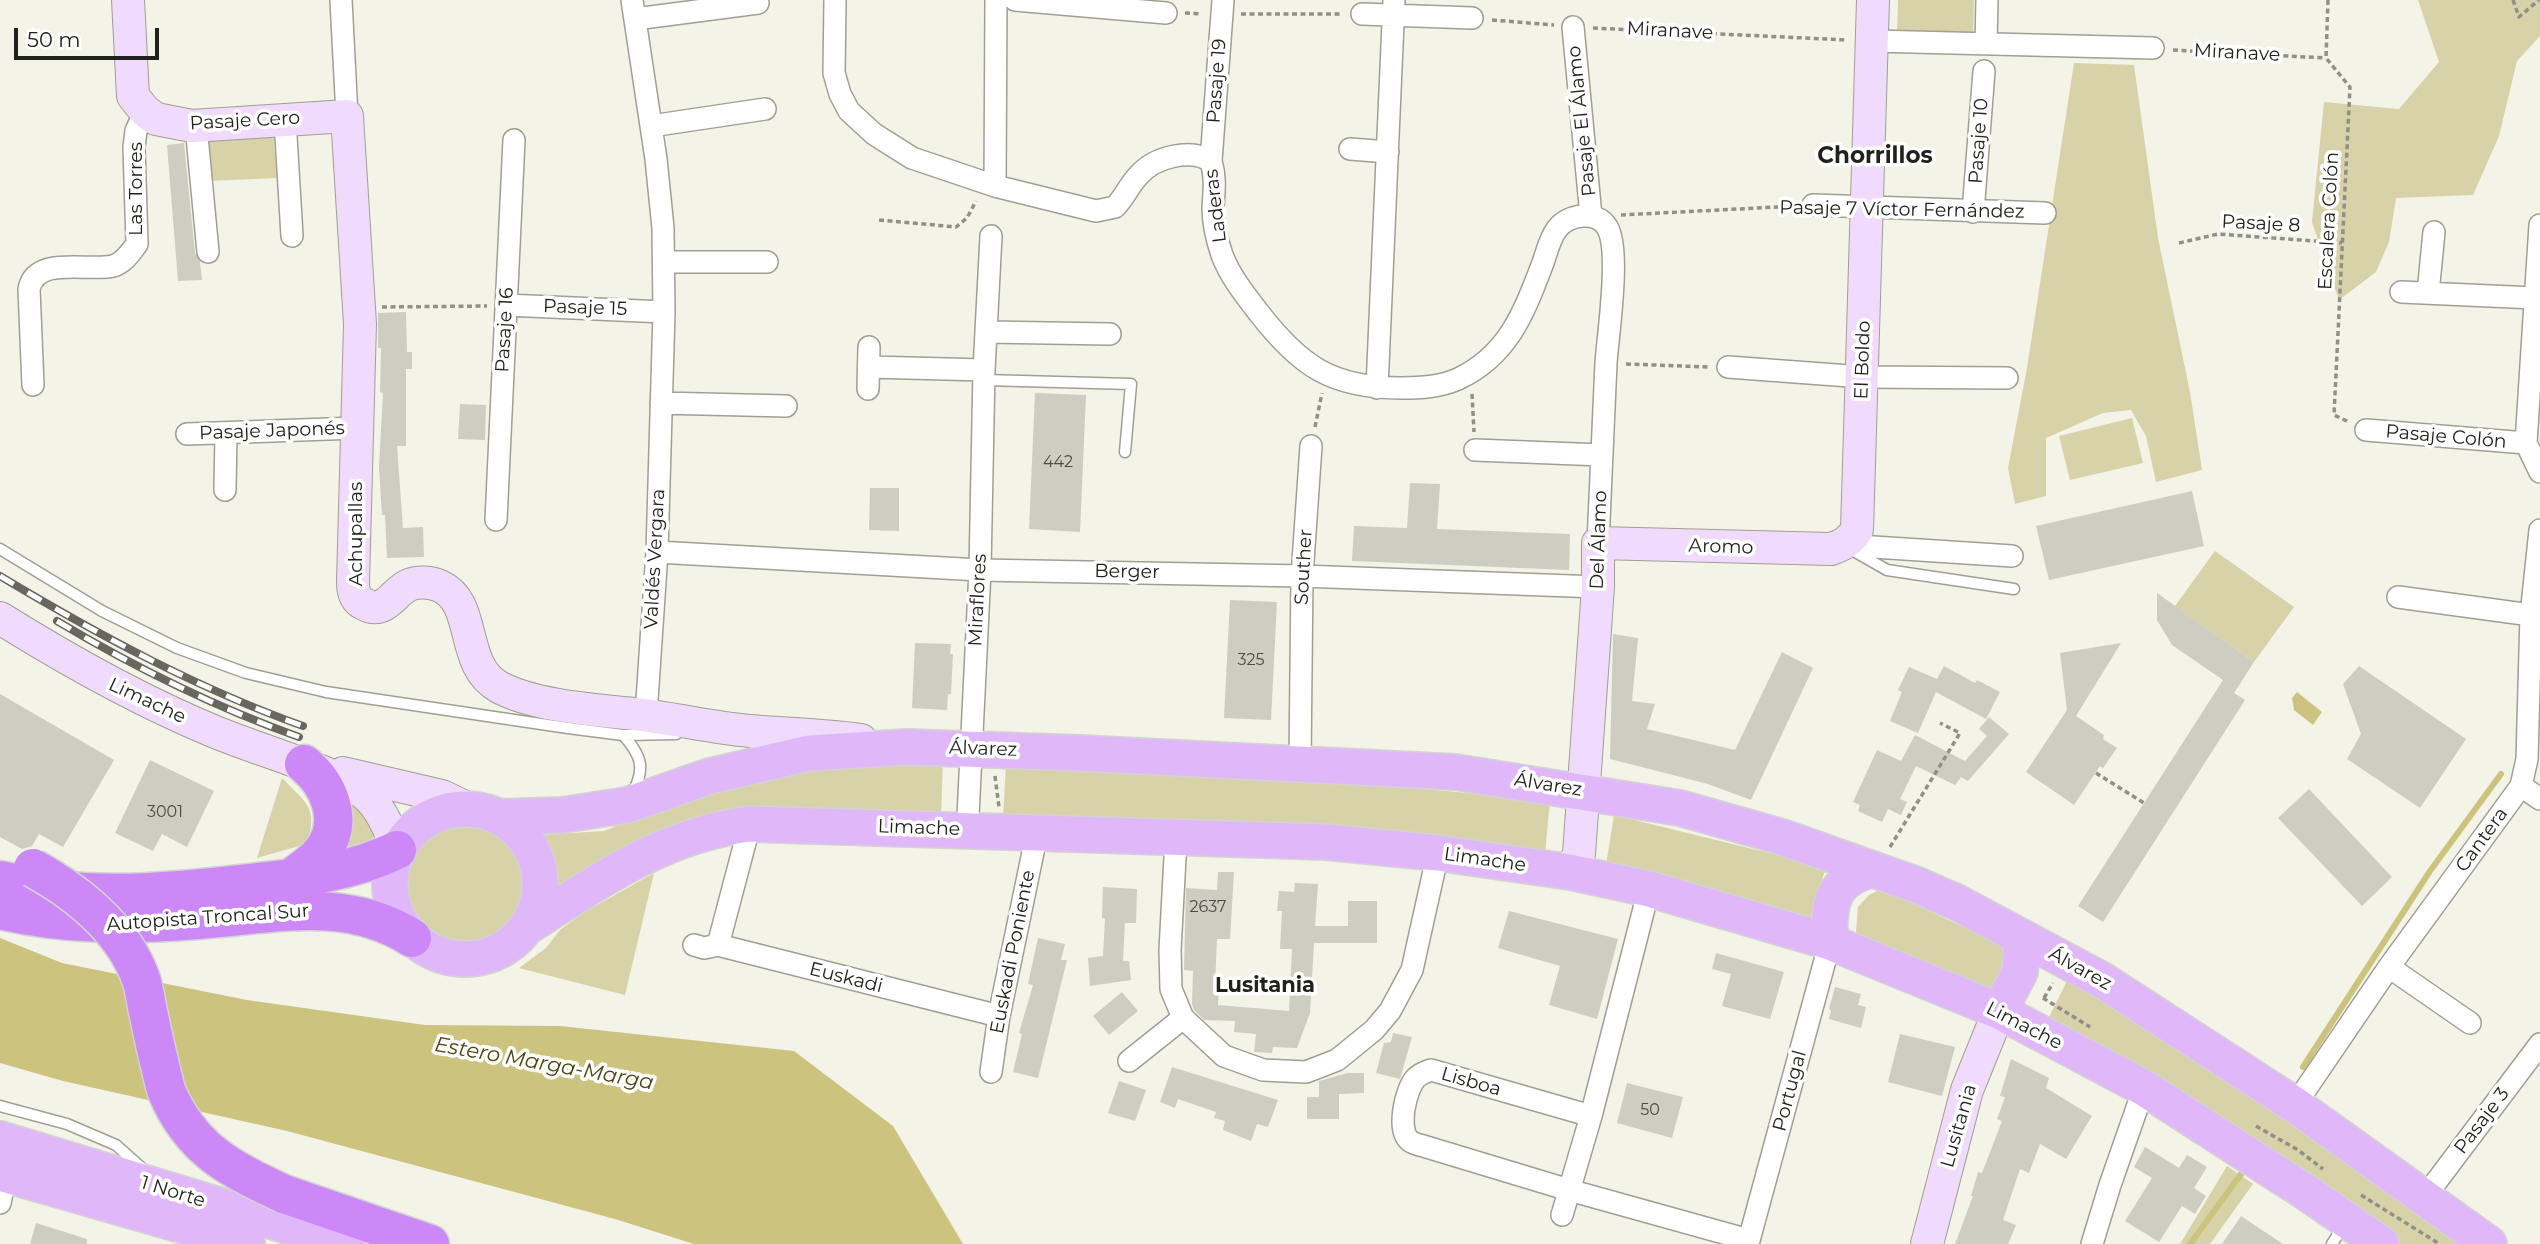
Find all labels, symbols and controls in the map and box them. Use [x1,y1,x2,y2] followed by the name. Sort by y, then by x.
[18,14,163,58] scale bar
[1626,17,1714,45] street label: Miranave
[27,27,81,52] text: 50 m
[1203,38,1231,124] street label: Pasaje 19
[2193,39,2281,67] street label: Miranave
[1563,44,1601,198] street label: Pasaje El Álamo
[1965,97,1993,185] street label: Pasaje 10
[189,107,301,135] street label: Pasaje Cero
[125,142,147,236] street label: Las Torres
[1817,142,1933,170] district label: Chorrillos
[2314,151,2344,291] street label: Escalera Colón
[1200,168,1232,244] street label: Laderas
[1779,196,2025,224] street label: Pasaje 7 Víctor Fernández
[2221,211,2301,237] street label: Pasaje 8
[491,287,519,373] street label: Pasaje 16
[542,295,628,321] street label: Pasaje 15
[1850,320,1876,400] street label: El Boldo
[199,417,345,445] street label: Pasaje Japonés
[2384,420,2508,454] street label: Pasaje Colón
[1043,452,1073,472] house number: 442
[345,482,367,586] street label: Achupallas
[640,488,670,630] street label: Valdés Vergara
[1586,490,1612,590] street label: Del Álamo
[1291,528,1317,606] street label: Souther
[1688,534,1754,560] street label: Aromo
[964,553,992,647] street label: Miraflores
[1094,560,1160,584] street label: Berger
[1237,650,1265,670] house number: 325
[105,673,189,729] street label: Limache
[948,736,1018,762] street label: Álvarez
[1512,768,1584,802] street label: Álvarez
[147,802,183,822] house number: 3001
[2451,803,2513,877] street label: Cantera
[877,815,961,841] street label: Limache
[1443,843,1527,877] street label: Limache
[986,868,1040,1036] street label: Euskadi Poniente
[1189,897,1227,917] house number: 2637
[106,900,310,936] street label: Autopista Troncal Sur
[2045,942,2115,996] street label: Álvarez
[807,958,885,998] street label: Euskadi
[1215,973,1315,999] district label: Lusitania
[1982,997,2066,1055] street label: Limache
[433,1032,655,1096] water label: Estero Marga-Marga
[1768,1048,1812,1134] street label: Portugal
[1438,1063,1504,1101] street label: Lisboa
[1936,1082,1982,1170] street label: Lusitania
[2450,1083,2514,1159] street label: Pasaje 3
[1640,1100,1660,1120] house number: 50
[138,1171,208,1213] street label: 1 Norte

